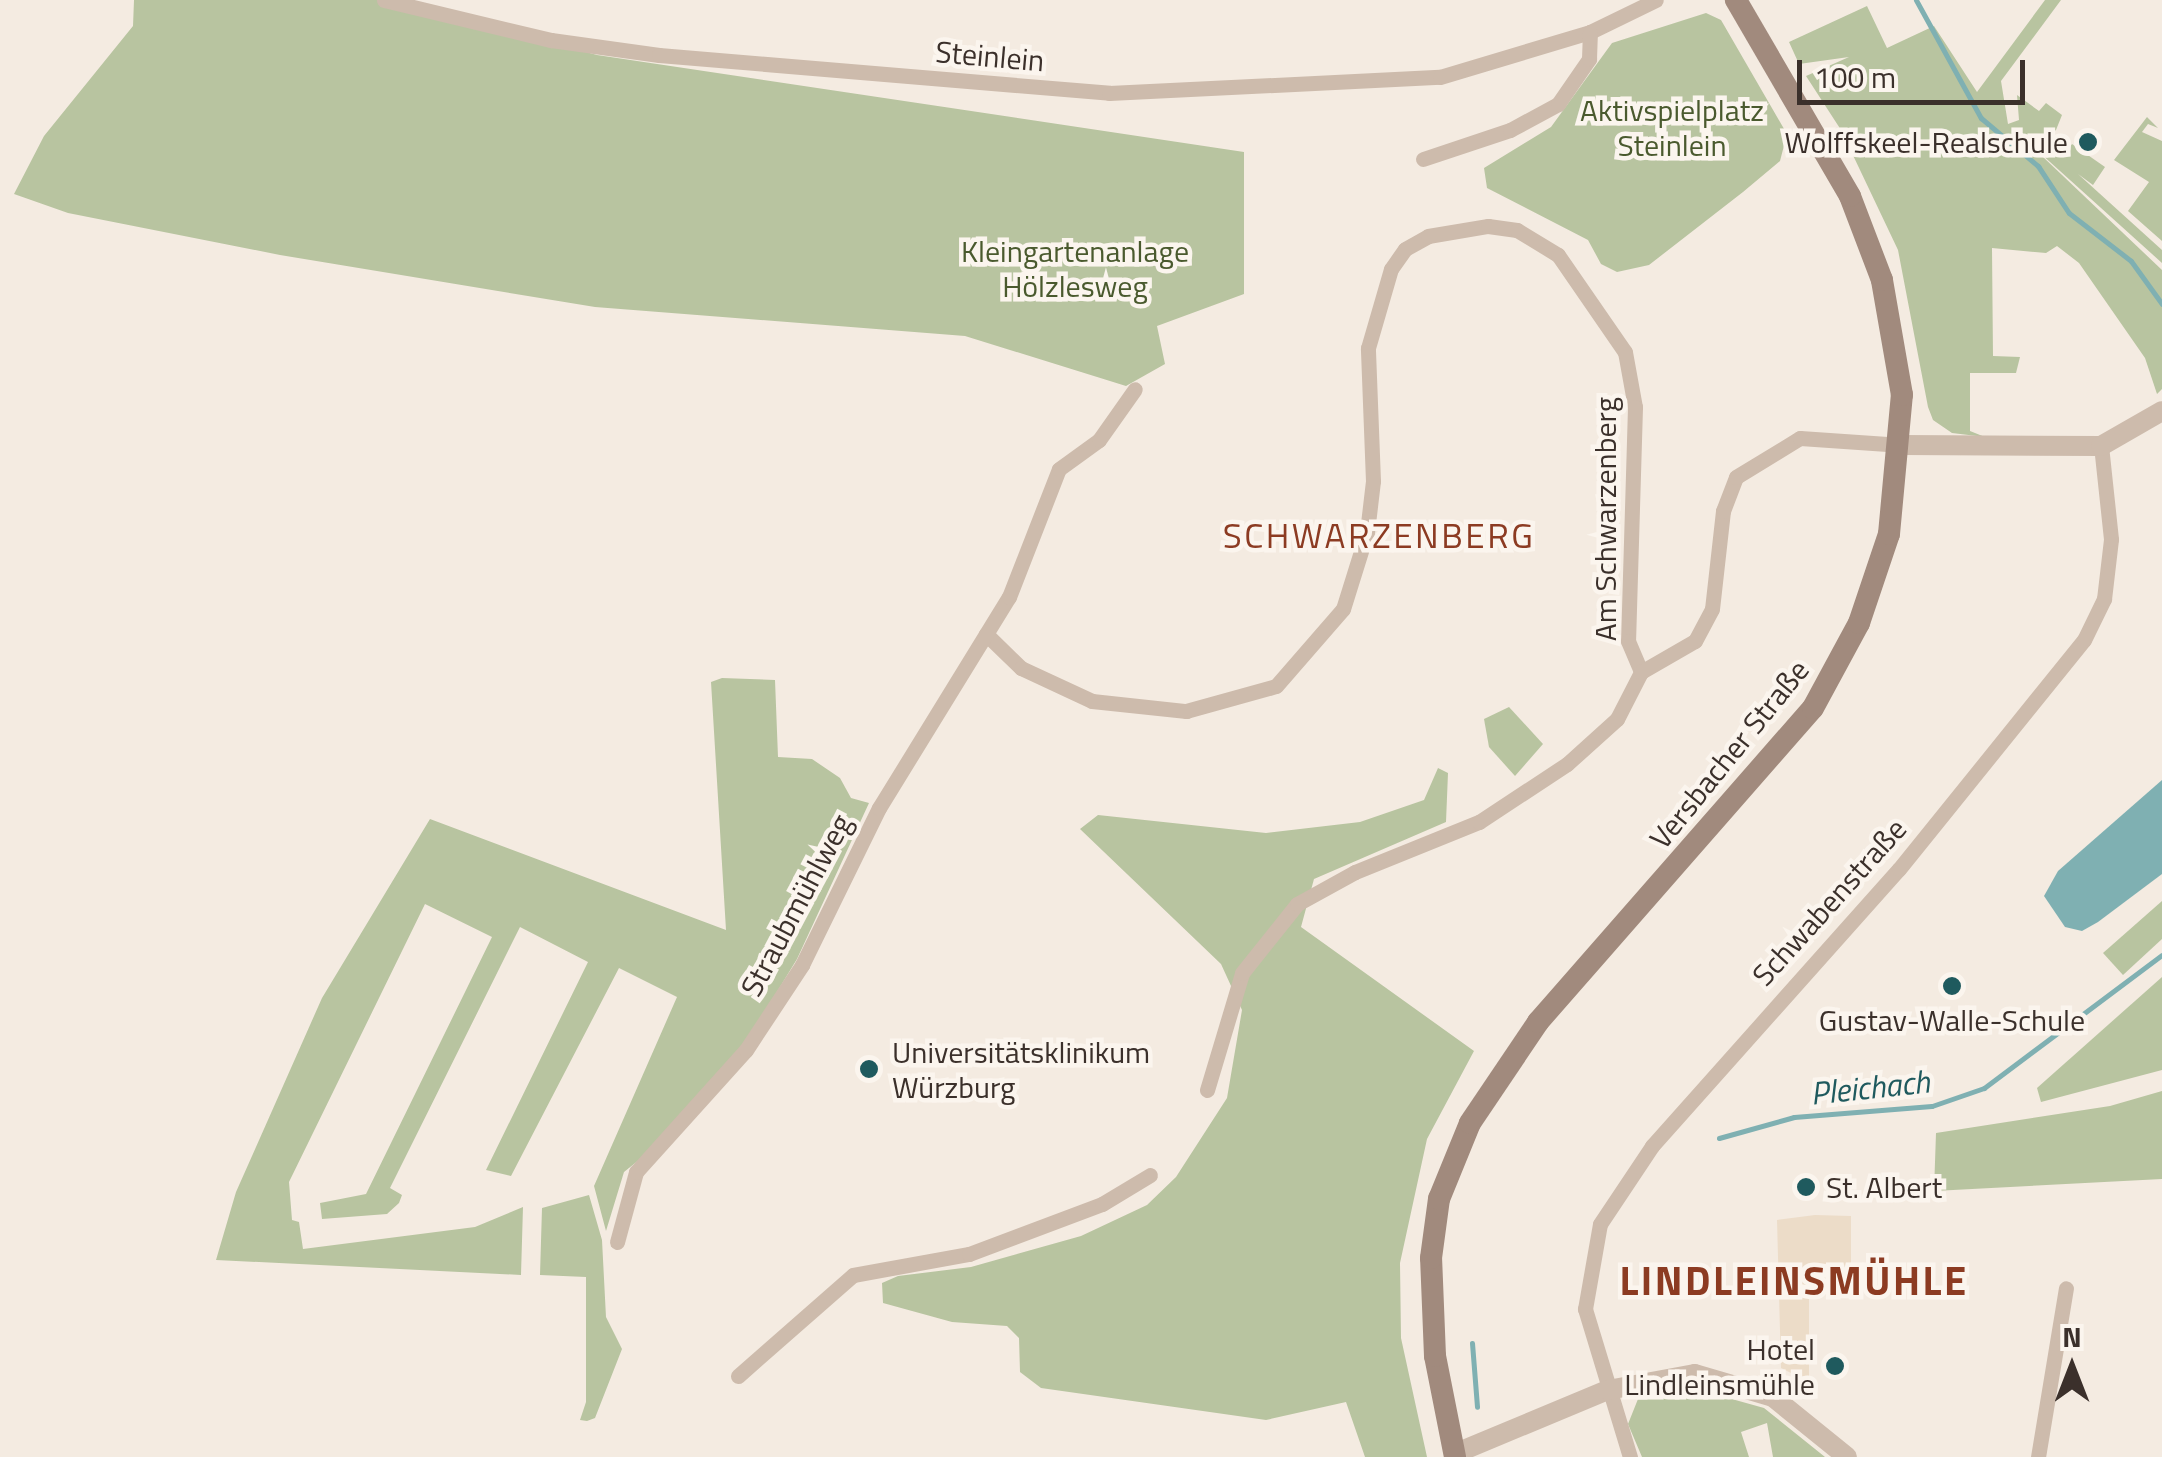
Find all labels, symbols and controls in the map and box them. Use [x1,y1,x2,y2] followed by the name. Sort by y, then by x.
[934,33,1046,79] street label: Steinlein
[1802,40,2030,102] scale bar
[1814,54,1896,100] text: 100 m
[1580,92,1764,162] park label: Aktivspielplatz Steinlein
[1785,124,2068,160] place label: Wolffskeel-Realschule
[2077,131,2099,153] marker: Wolffskeel-Realschule
[961,233,1189,304] park label: Kleingartenanlage Hölzlesweg
[1587,397,1623,641] street label: Am Schwarzenberg
[1223,514,1535,556] district label: SCHWARZENBERG
[1642,652,1816,856] street label: Versbacher Straße
[733,808,859,1002] street label: Straubmühlweg
[1745,811,1913,993] street label: Schwabenstraße
[1941,975,1963,997] marker: Gustav-Walle-Schule
[1819,1002,2085,1038] place label: Gustav-Walle-Schule
[892,1034,1150,1104] place label: Universitätsklinikum Würzburg
[856,1056,882,1082] marker: Universitätsklinikum Würzburg
[1809,1062,1931,1112] water label: Pleichach
[1826,1169,1942,1205] place label: St. Albert
[1795,1176,1817,1198] marker: St. Albert
[1619,1257,1969,1305] district label: LINDLEINSMÜHLE
[2062,1315,2082,1358] text: N
[2022,1317,2122,1417] north arrow
[1624,1331,1815,1402] place label: Hotel Lindleinsmühle
[1824,1355,1846,1377] marker: Hotel Lindleinsmühle

